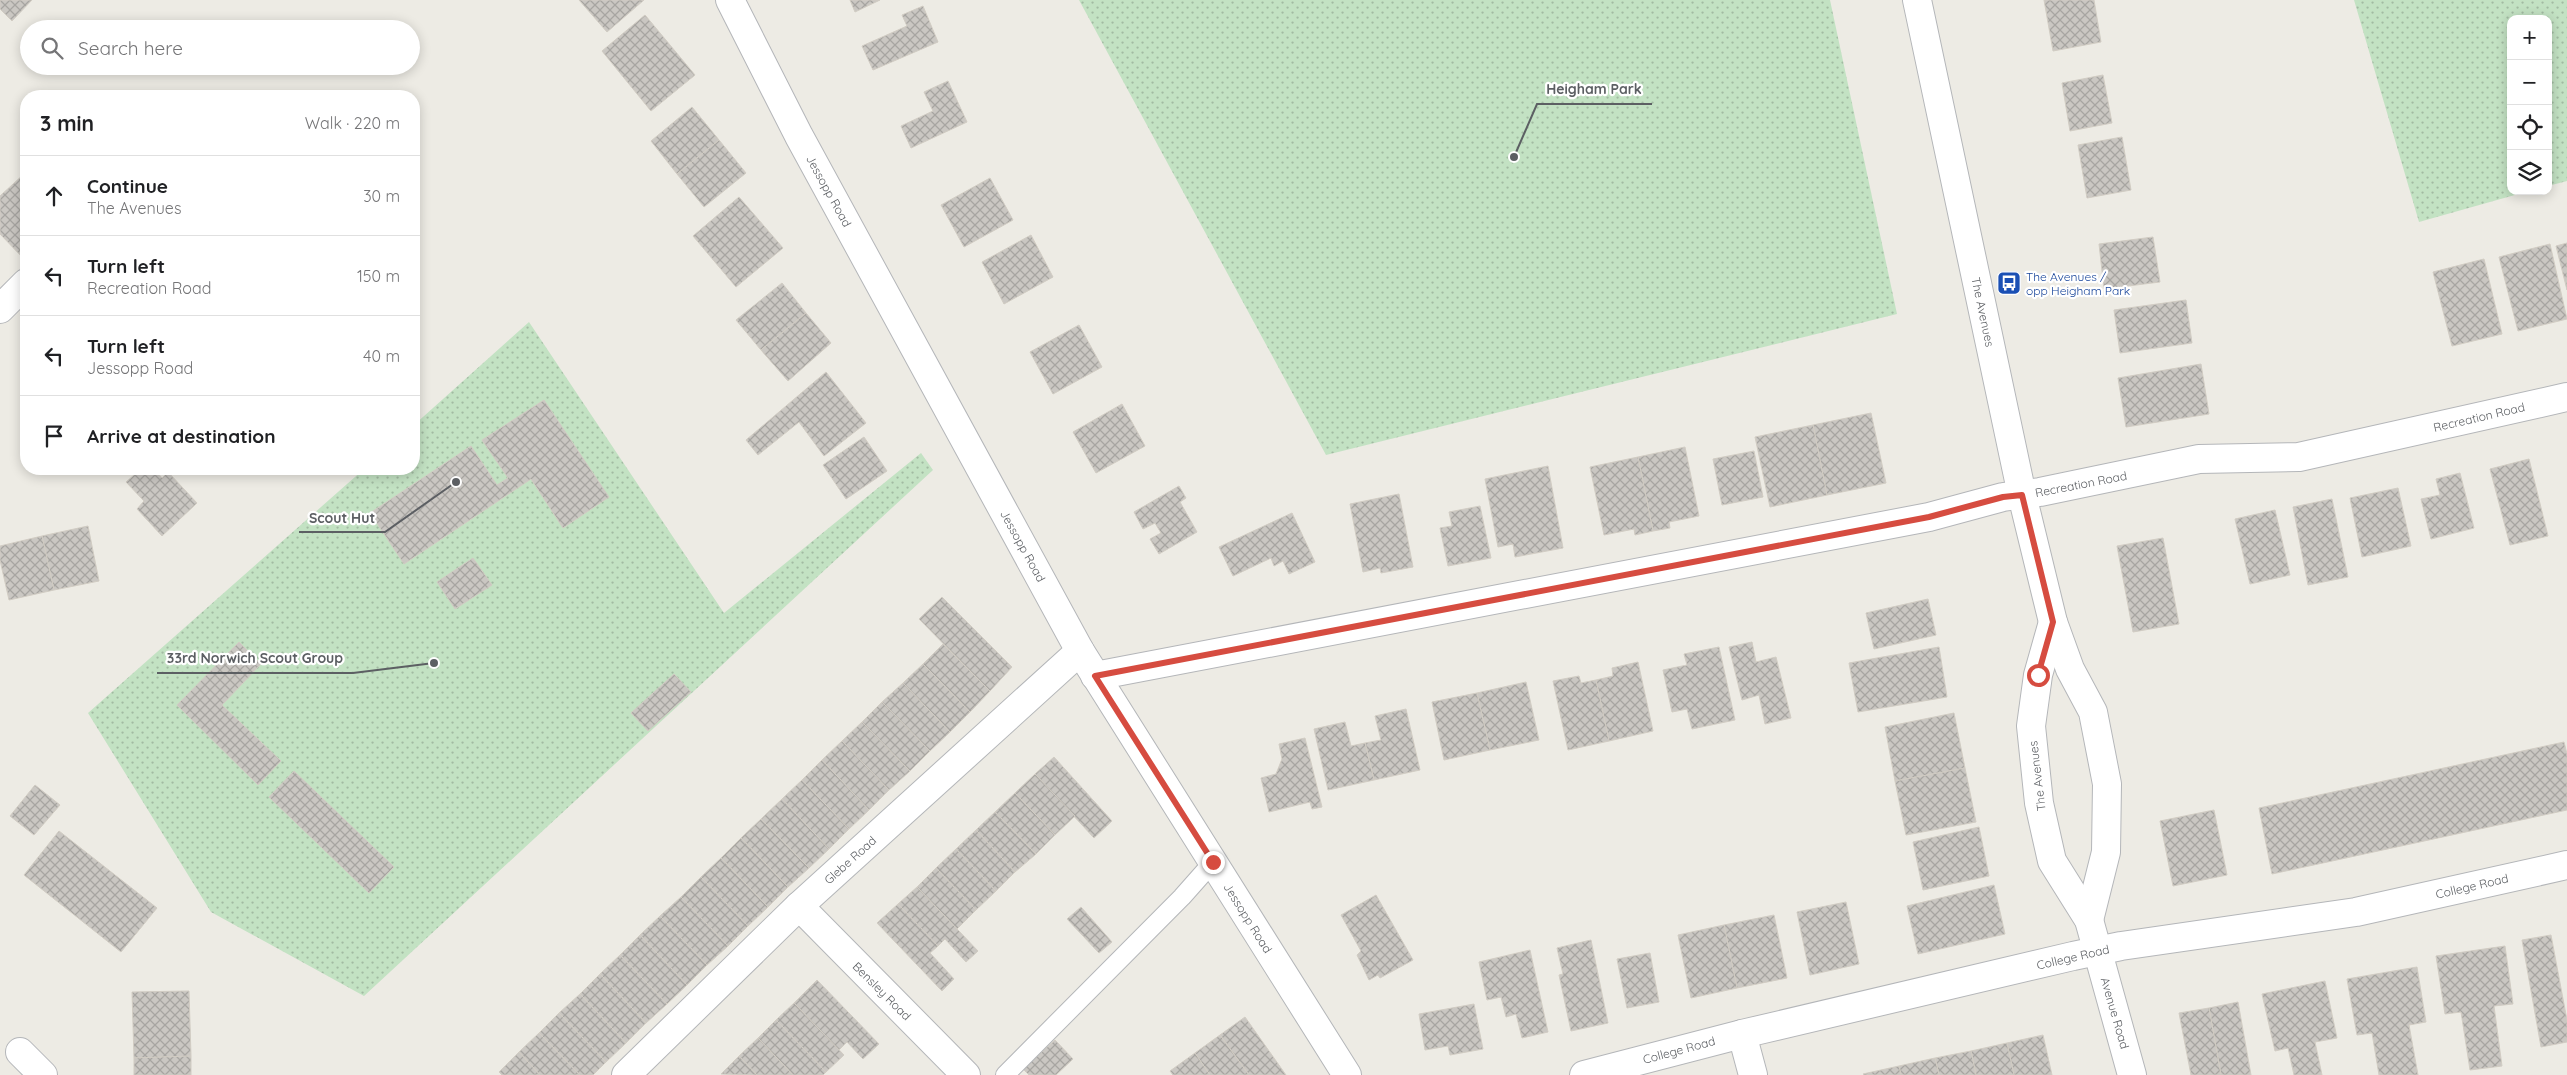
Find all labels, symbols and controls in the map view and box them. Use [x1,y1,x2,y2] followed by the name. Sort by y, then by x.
[2507,15,2552,195] map controls
[2507,15,2552,60] button: +
[20,20,420,75] search box
[38,34,66,62] icon: search
[78,36,183,60] text: Search here
[2507,60,2552,105] button: −
[1537,75,1652,104] callout: Heigham Park
[1546,80,1642,98] text: Heigham Park
[2507,105,2552,150] button: locate
[40,110,94,136] text: 3 min
[305,113,400,133] text: Walk · 220 m
[2507,150,2552,195] button: layers
[803,152,855,230] street label: Jessopp Road
[87,174,168,198] text: Continue
[40,182,68,210] icon: ahead
[363,186,400,206] text: 30 m
[87,198,181,218] text: The Avenues
[87,254,165,278] text: Turn left
[40,262,68,290] icon: left
[357,266,400,286] text: 150 m
[2026,269,2130,298] place label: The Avenues / opp Heigham Park
[1996,270,2022,296] bus stop icon: The Avenues / opp Heigham Park
[1968,276,1998,349] street label: The Avenues
[87,278,211,298] text: Recreation Road
[87,334,165,358] text: Turn left
[40,342,68,370] icon: left
[363,346,400,366] text: 40 m
[87,358,193,378] text: Jessopp Road
[2432,399,2526,435] street label: Recreation Road
[40,422,68,450] icon: arrive
[87,424,276,448] text: Arrive at destination
[2034,468,2128,500] street label: Recreation Road
[299,503,385,532] callout: Scout Hut
[997,507,1049,585] street label: Jessopp Road
[309,509,375,527] text: Scout Hut
[157,644,353,673] callout: 33rd Norwich Scout Group
[167,649,343,667] text: 33rd Norwich Scout Group
[2027,664,2050,687] route start
[2025,740,2049,812] street label: The Avenues
[821,833,879,887] street label: Glebe Road
[1202,851,1225,874] route end
[2434,870,2510,902] street label: College Road
[1221,880,1275,956] street label: Jessopp Road
[2035,941,2111,973] street label: College Road
[850,959,914,1023] street label: Bensley Road
[2098,975,2132,1051] street label: Avenue Road
[1641,1033,1717,1067] street label: College Road

